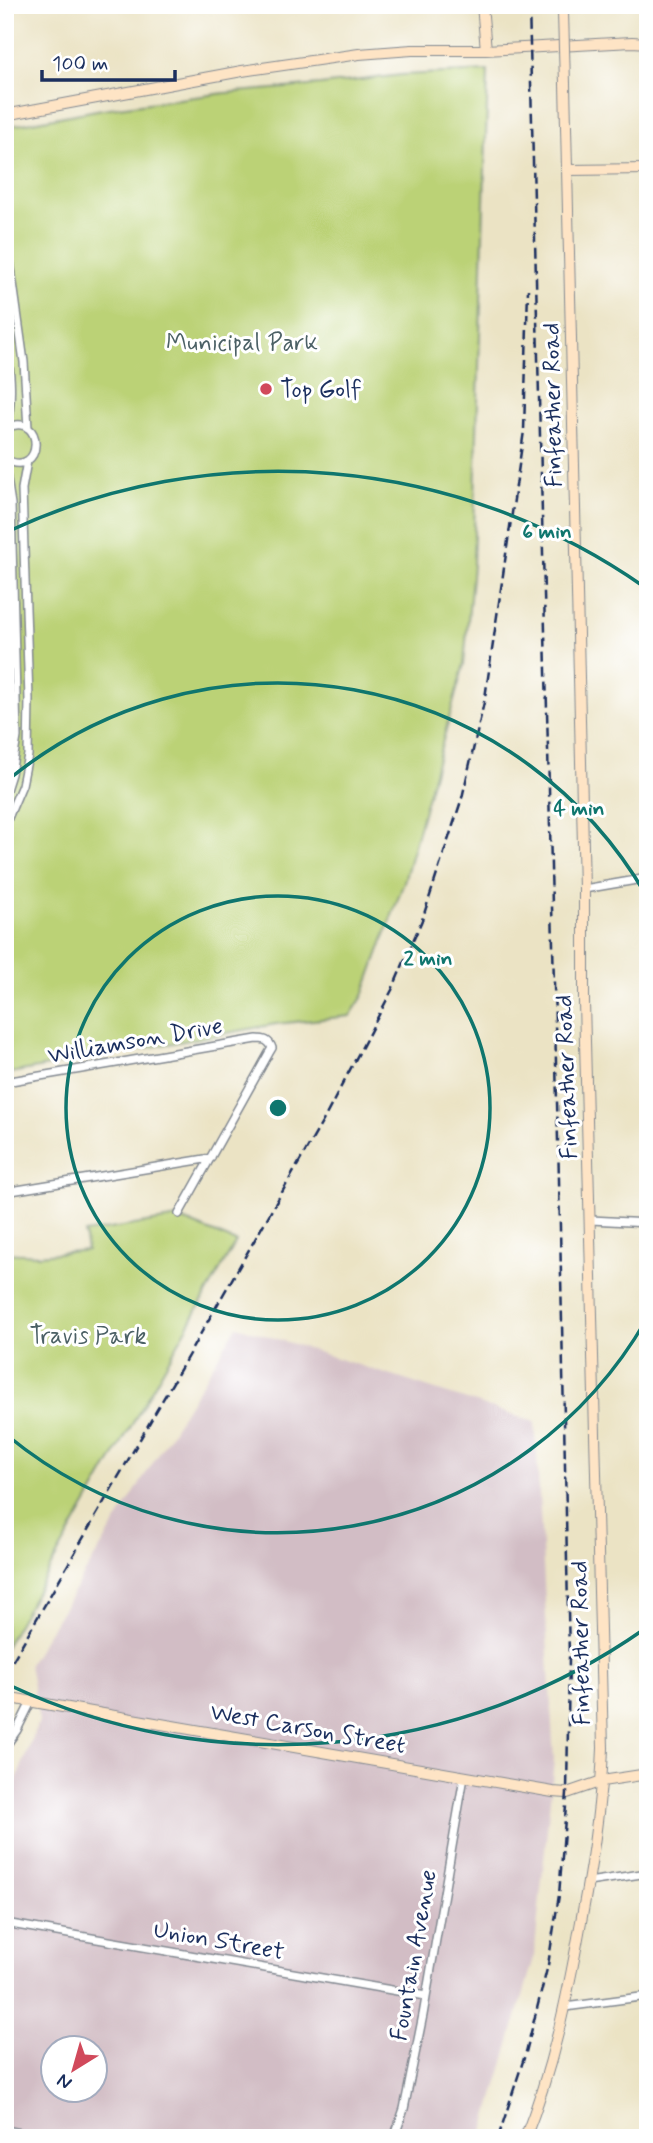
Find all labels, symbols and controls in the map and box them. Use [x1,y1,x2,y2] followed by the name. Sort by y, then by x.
[42,38,175,82] scale bar
[52,50,108,78] text: 100 m
[537,322,570,488] street label: Finfeather Road
[166,328,318,359] park label: Municipal Park
[280,375,362,406] place label: Top Golf
[258,381,274,397] marker: Top Golf
[522,518,572,546] text: 6 min
[553,795,605,823] text: 4 min
[403,945,453,973] text: 2 min
[549,994,586,1160] street label: Finfeather Road
[45,1011,225,1072] street label: Williamson Drive
[266,1096,290,1120] centre of rings
[29,1321,147,1352] park label: Travis Park
[565,1560,598,1726] street label: Finfeather Road
[208,1697,408,1762] street label: West Carson Street
[384,1867,445,2043] street label: Fountain Avenue
[151,1915,287,1968] street label: Union Street
[38,2035,108,2104] north arrow
[52,2068,77,2095] text: N

